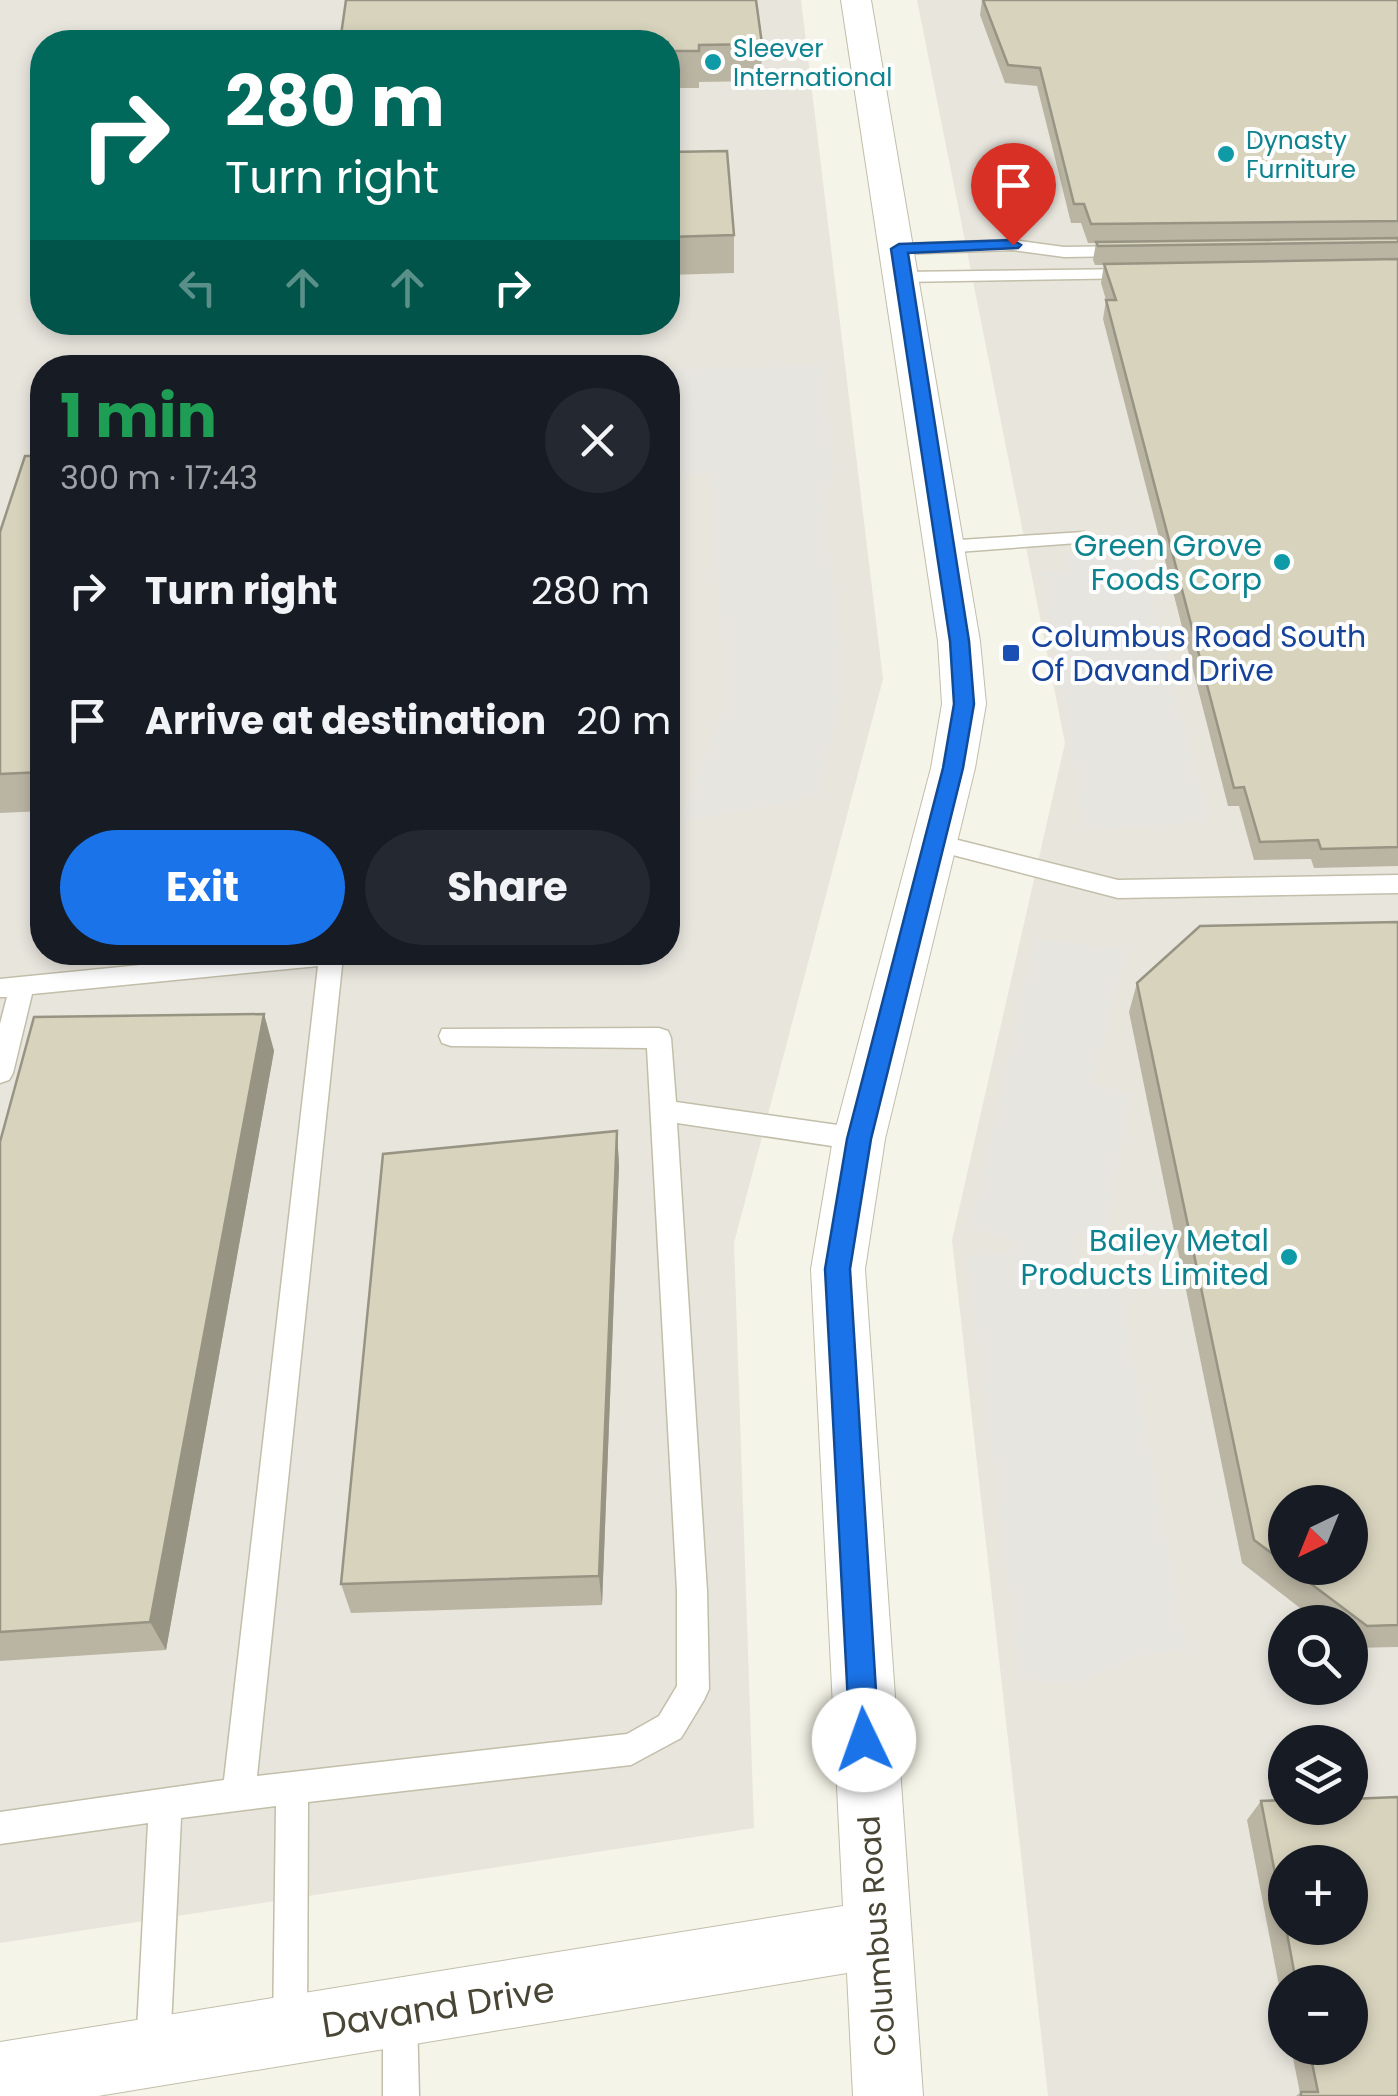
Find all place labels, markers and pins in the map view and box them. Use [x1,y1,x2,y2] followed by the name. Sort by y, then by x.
[733,31,892,95] place label: Sleever International
[702,51,724,73] marker: Sleever International
[1246,123,1356,187] place label: Dynasty Furniture
[971,143,1056,246] pin
[1215,143,1237,165] marker: Dynasty Furniture
[1074,524,1262,601] place label: Green Grove Foods Corp
[1271,551,1293,573] marker: Green Grove Foods Corp
[1031,615,1366,692] place label: Columbus Road South Of Davand Drive
[1000,642,1022,664] marker: Columbus Road South Of Davand Drive
[1021,1219,1269,1296] place label: Bailey Metal Products Limited
[1278,1246,1300,1268] marker: Bailey Metal Products Limited

